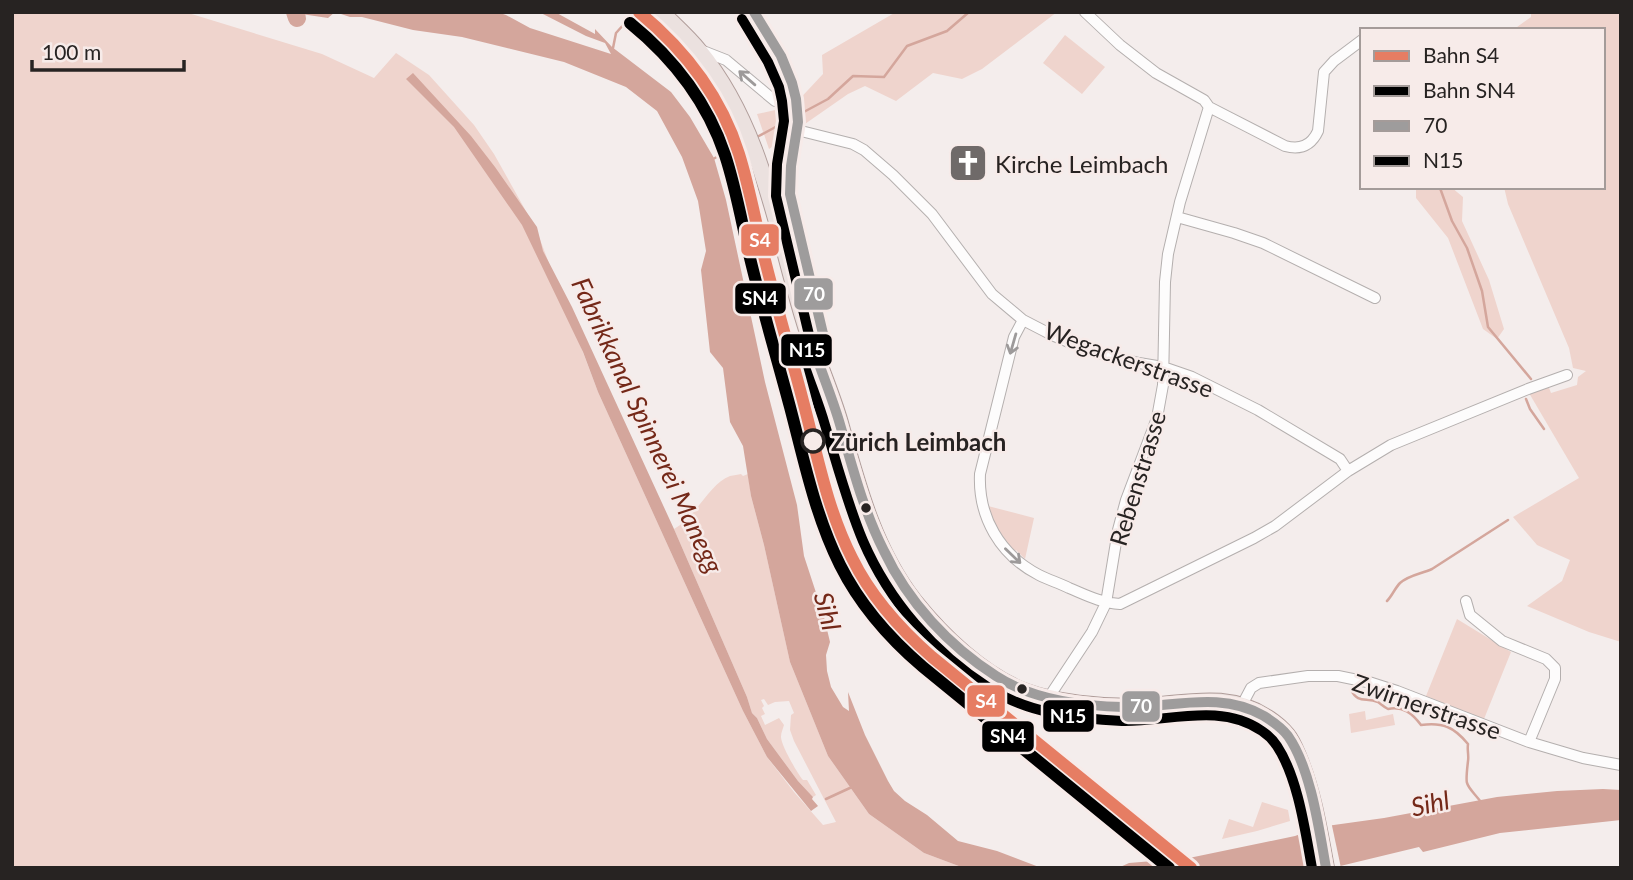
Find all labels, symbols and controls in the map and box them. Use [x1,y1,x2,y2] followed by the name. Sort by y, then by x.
[32,28,184,72] scale bar
[1360,28,1605,189] legend
[42,39,101,64] text: 100 m
[1423,42,1499,67] text: Bahn S4
[738,70,756,86] one-way arrow
[1423,77,1515,102] text: Bahn SN4
[1423,112,1447,137] text: 70
[947,142,989,184] church icon: Kirche Leimbach
[1423,147,1463,172] text: N15
[995,149,1168,178] place label: Kirche Leimbach
[740,223,780,257] line badge: S4
[749,228,771,251] text: S4
[565,272,731,578] water label: Fabrikkanal Spinnerei Manegg
[793,277,834,311] line badge: 70
[734,282,787,315] line badge: SN4
[803,282,825,305] text: 70
[742,286,778,309] text: SN4
[1040,315,1218,403] street label: Wegackerstrasse
[780,333,833,367] line badge: N15
[1006,333,1019,355] one-way arrow
[789,338,825,361] text: N15
[1103,407,1171,549] street label: Rebenstrasse
[831,427,1006,456] place label: Zürich Leimbach
[801,429,825,453] marker: Zürich Leimbach
[859,501,873,515] unlabelled marker
[1004,547,1021,564] one-way arrow
[808,588,848,634] water label: Sihl
[1349,667,1505,745] street label: Zwirnerstrasse
[1015,682,1029,696] unlabelled marker
[966,684,1006,718] line badge: S4
[975,689,997,712] text: S4
[1121,690,1161,723] line badge: 70
[1130,694,1152,717] text: 70
[1042,699,1095,733] line badge: N15
[1050,704,1086,727] text: N15
[981,720,1035,753] line badge: SN4
[990,724,1026,747] text: SN4
[1408,783,1452,823] water label: Sihl

